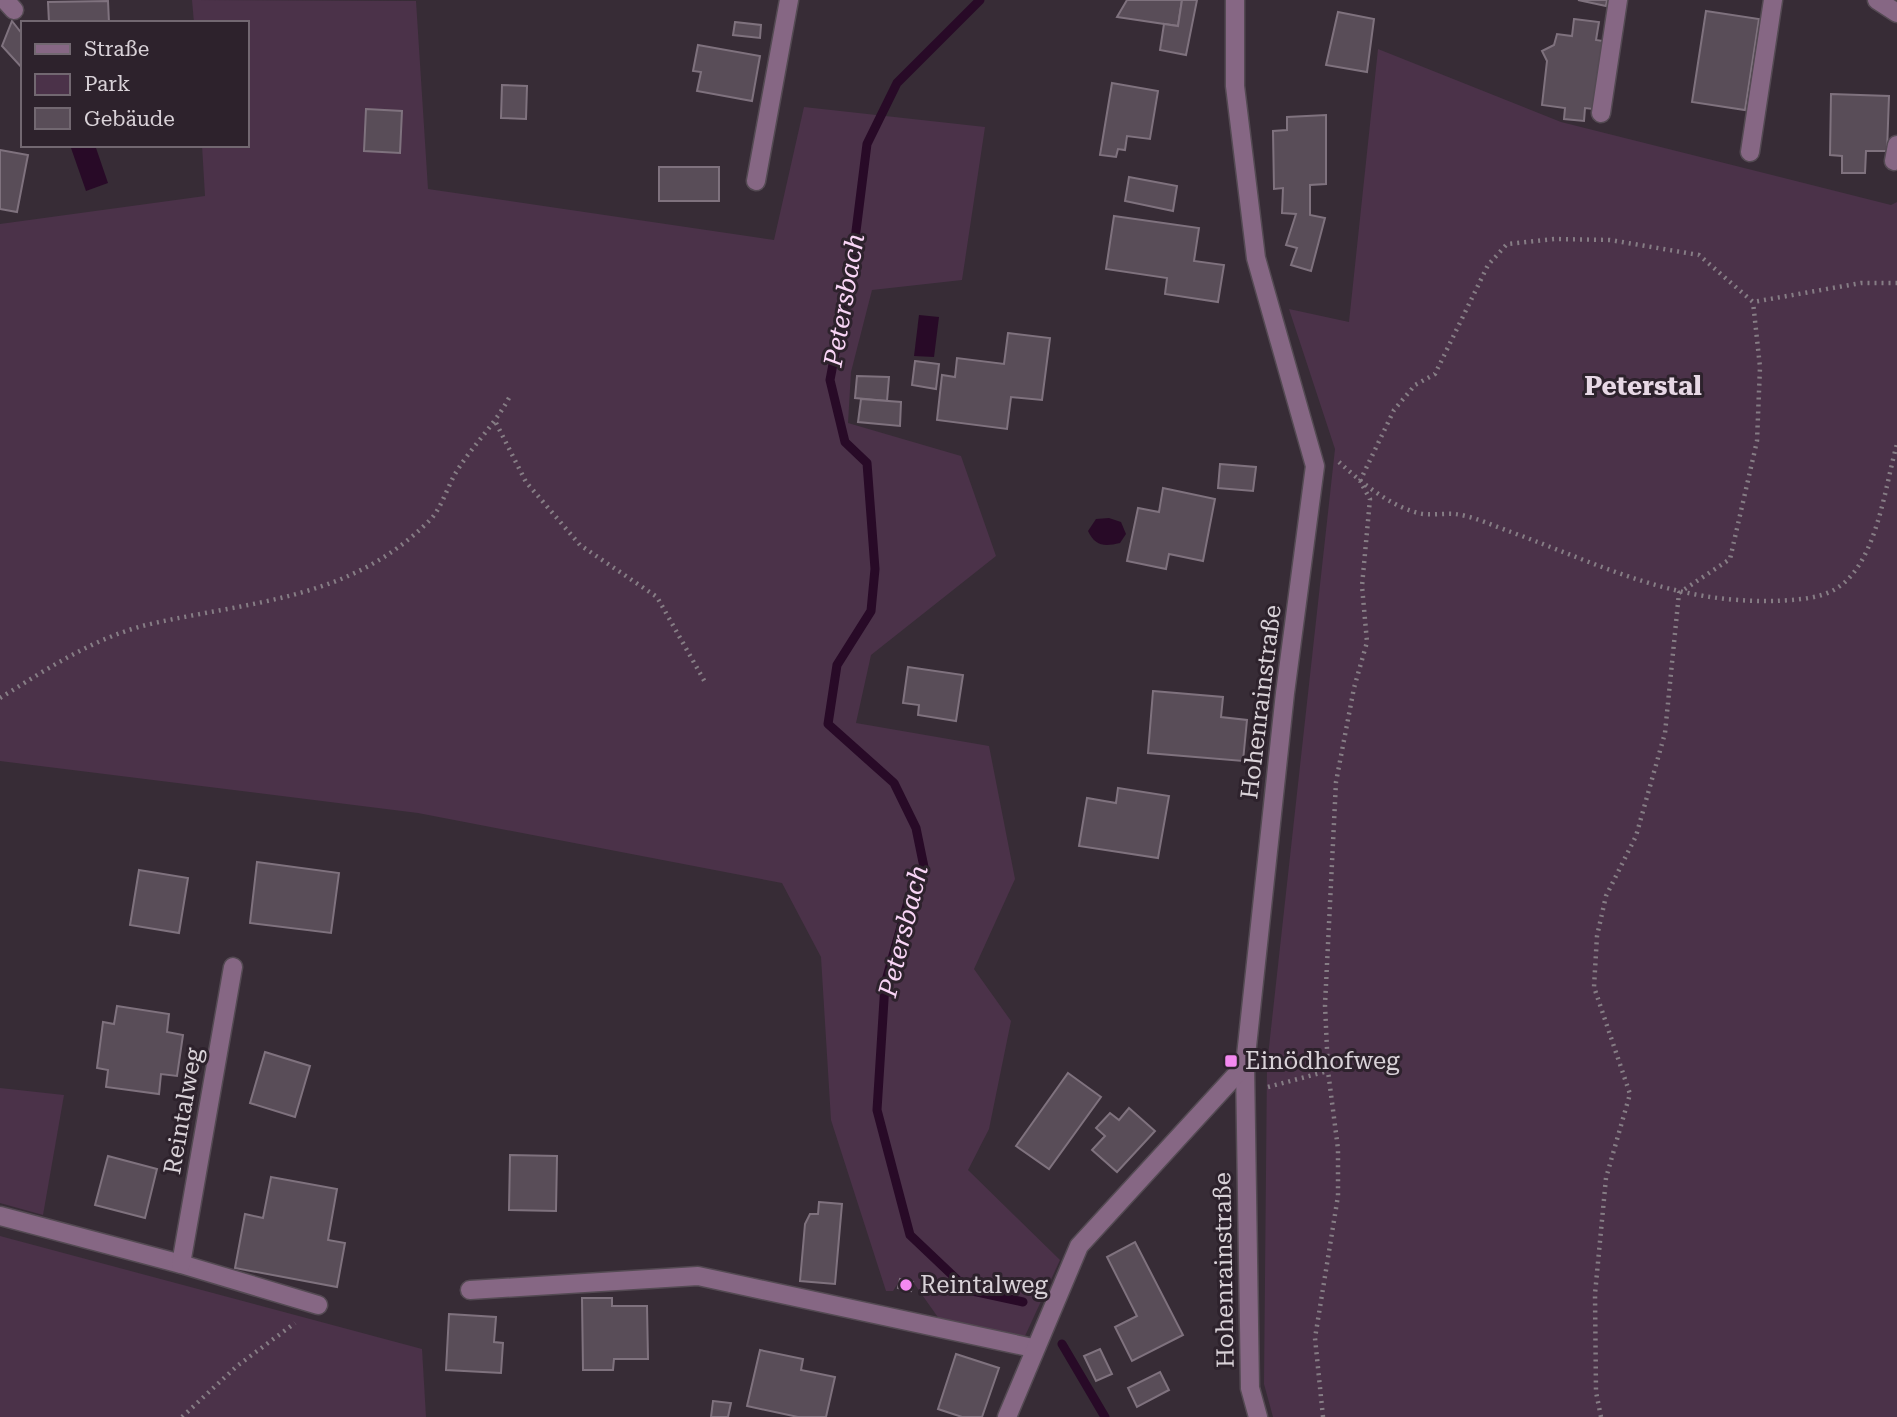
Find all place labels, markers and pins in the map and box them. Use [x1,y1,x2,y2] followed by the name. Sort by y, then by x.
[1245,1047,1400,1075] place label: Einödhofweg
[1223,1053,1239,1069] marker: Einödhofweg
[920,1271,1048,1299] place label: Reintalweg
[898,1277,914,1293] marker: Reintalweg

